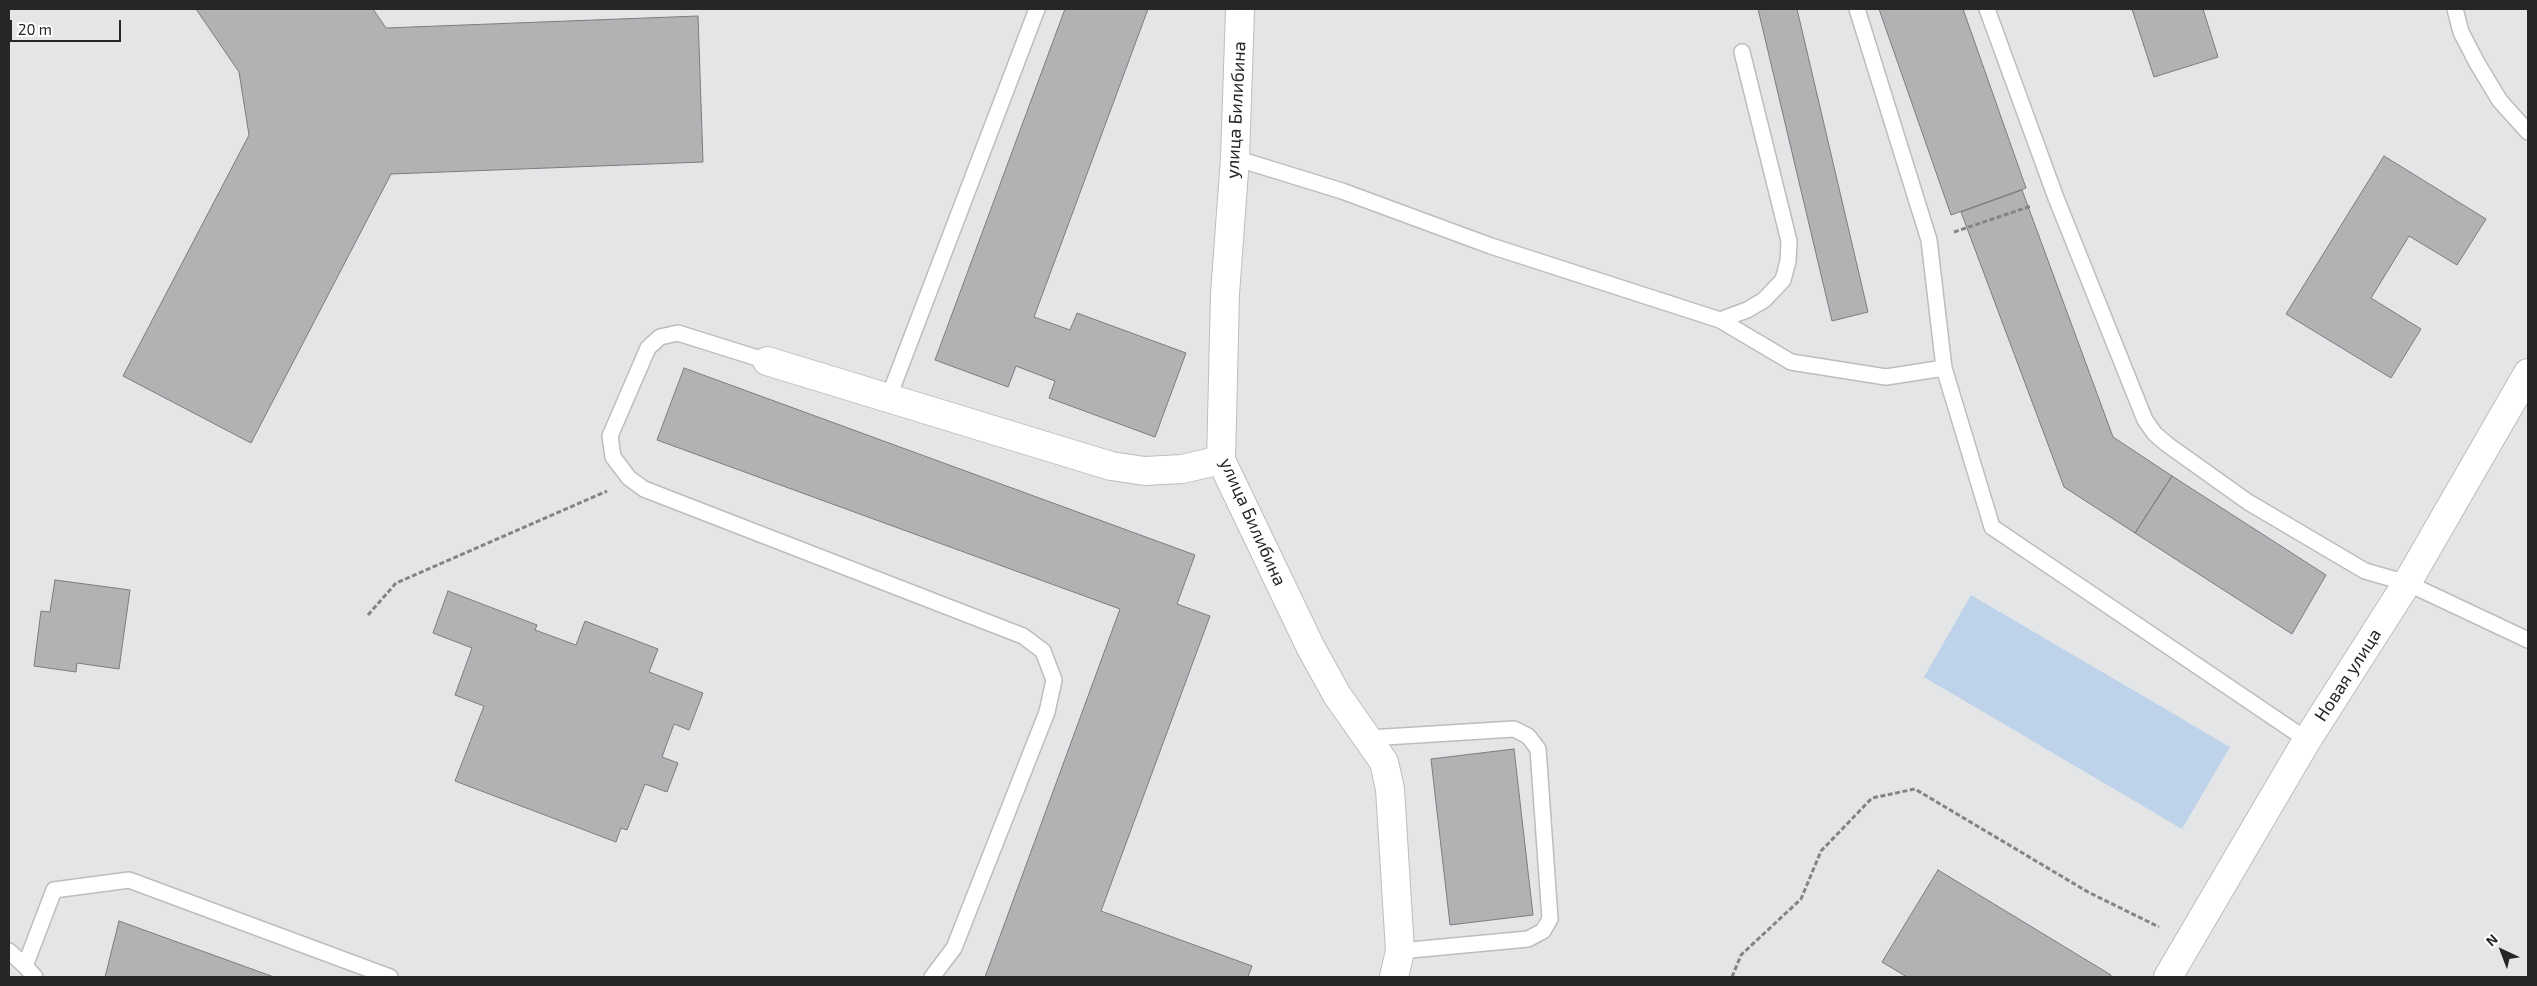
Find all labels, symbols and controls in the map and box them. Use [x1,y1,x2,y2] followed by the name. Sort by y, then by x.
[12,10,124,42] scale bar
[18,20,52,38] text: 20 m
[1222,41,1250,179] street label: улица Билибина
[1215,455,1291,589] street label: улица Билибина
[2310,625,2386,725] street label: Новая улица
[2477,926,2527,976] north arrow
[2482,930,2501,949] text: N

